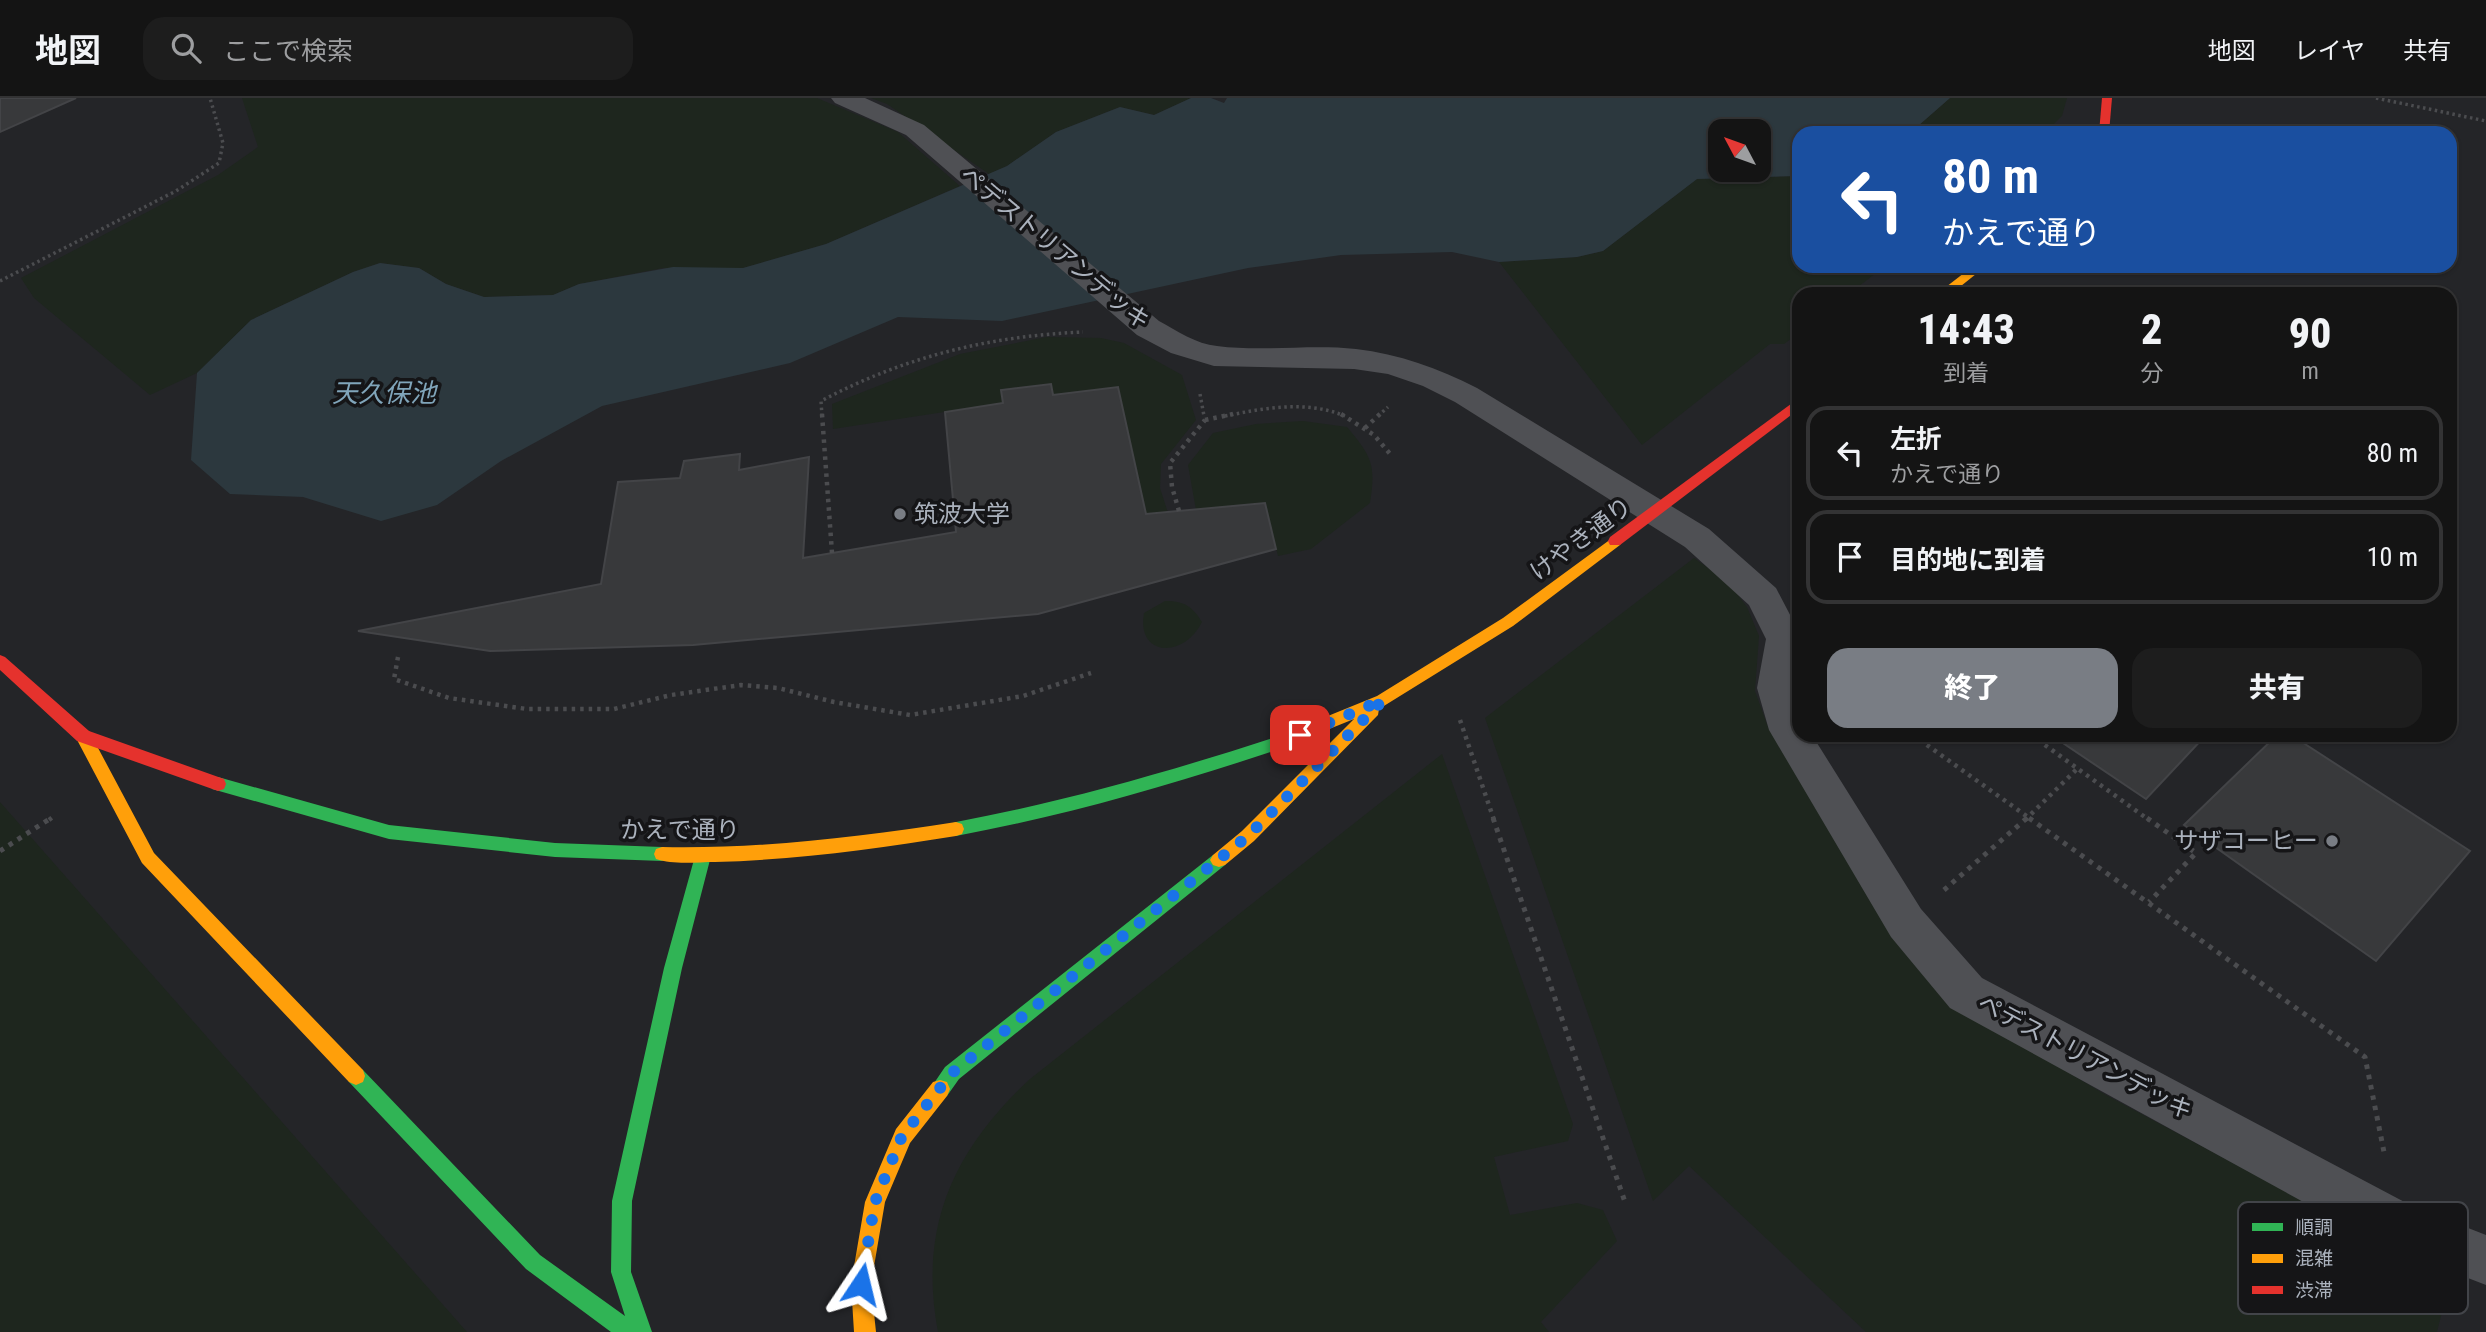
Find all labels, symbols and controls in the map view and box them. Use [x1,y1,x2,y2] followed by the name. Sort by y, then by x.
[143,17,633,80] search box
[167,29,205,67] icon: search
[35,31,101,70] text: 地図
[223,36,353,66] text: ここで検索
[2208,37,2256,65] text: 地図
[2294,37,2365,65] text: レイヤ
[2403,37,2451,65] text: 共有
[1708,119,1771,182] north arrow
[1708,119,1771,182] map controls
[1942,148,2039,205] text: 80 m
[1827,154,1918,245] icon: left
[954,160,1156,336] street label: ペデストリアンデッキ
[1942,214,2101,252] text: かえで通り
[1918,305,2015,354] text: 14:43
[2141,305,2162,354] text: 2
[2289,309,2331,358] text: 90
[2301,358,2319,385] text: m
[1943,360,1989,387] text: 到着
[2140,360,2163,387] text: 分
[332,378,439,408] water label: 天久保池
[1890,424,1942,454] text: 左折
[1831,434,1869,472] icon: left
[2367,438,2418,468] text: 80 m
[1890,461,2004,488] text: かえで通り
[1525,492,1637,586] street label: けやき通り
[914,500,1010,528] place label: 筑波大学
[892,506,908,522] marker: 筑波大学
[1831,538,1869,576] icon: arrive
[2367,542,2418,572] text: 10 m
[1890,545,2046,575] text: 目的地に到着
[1827,648,2118,728] button: 終了
[2132,648,2422,728] button: 共有
[1270,705,1330,765] pin
[1281,716,1319,754] icon: arrive
[620,816,740,844] street label: かえで通り
[2174,827,2318,855] place label: サザコーヒー
[2324,833,2340,849] marker: サザコーヒー
[1973,989,2197,1125] street label: ペデストリアンデッキ
[2238,1202,2468,1314] legend
[2295,1216,2333,1239] text: 順調
[824,1247,898,1321] position arrow
[2295,1247,2333,1270] text: 混雑
[2295,1279,2333,1302] text: 渋滞

